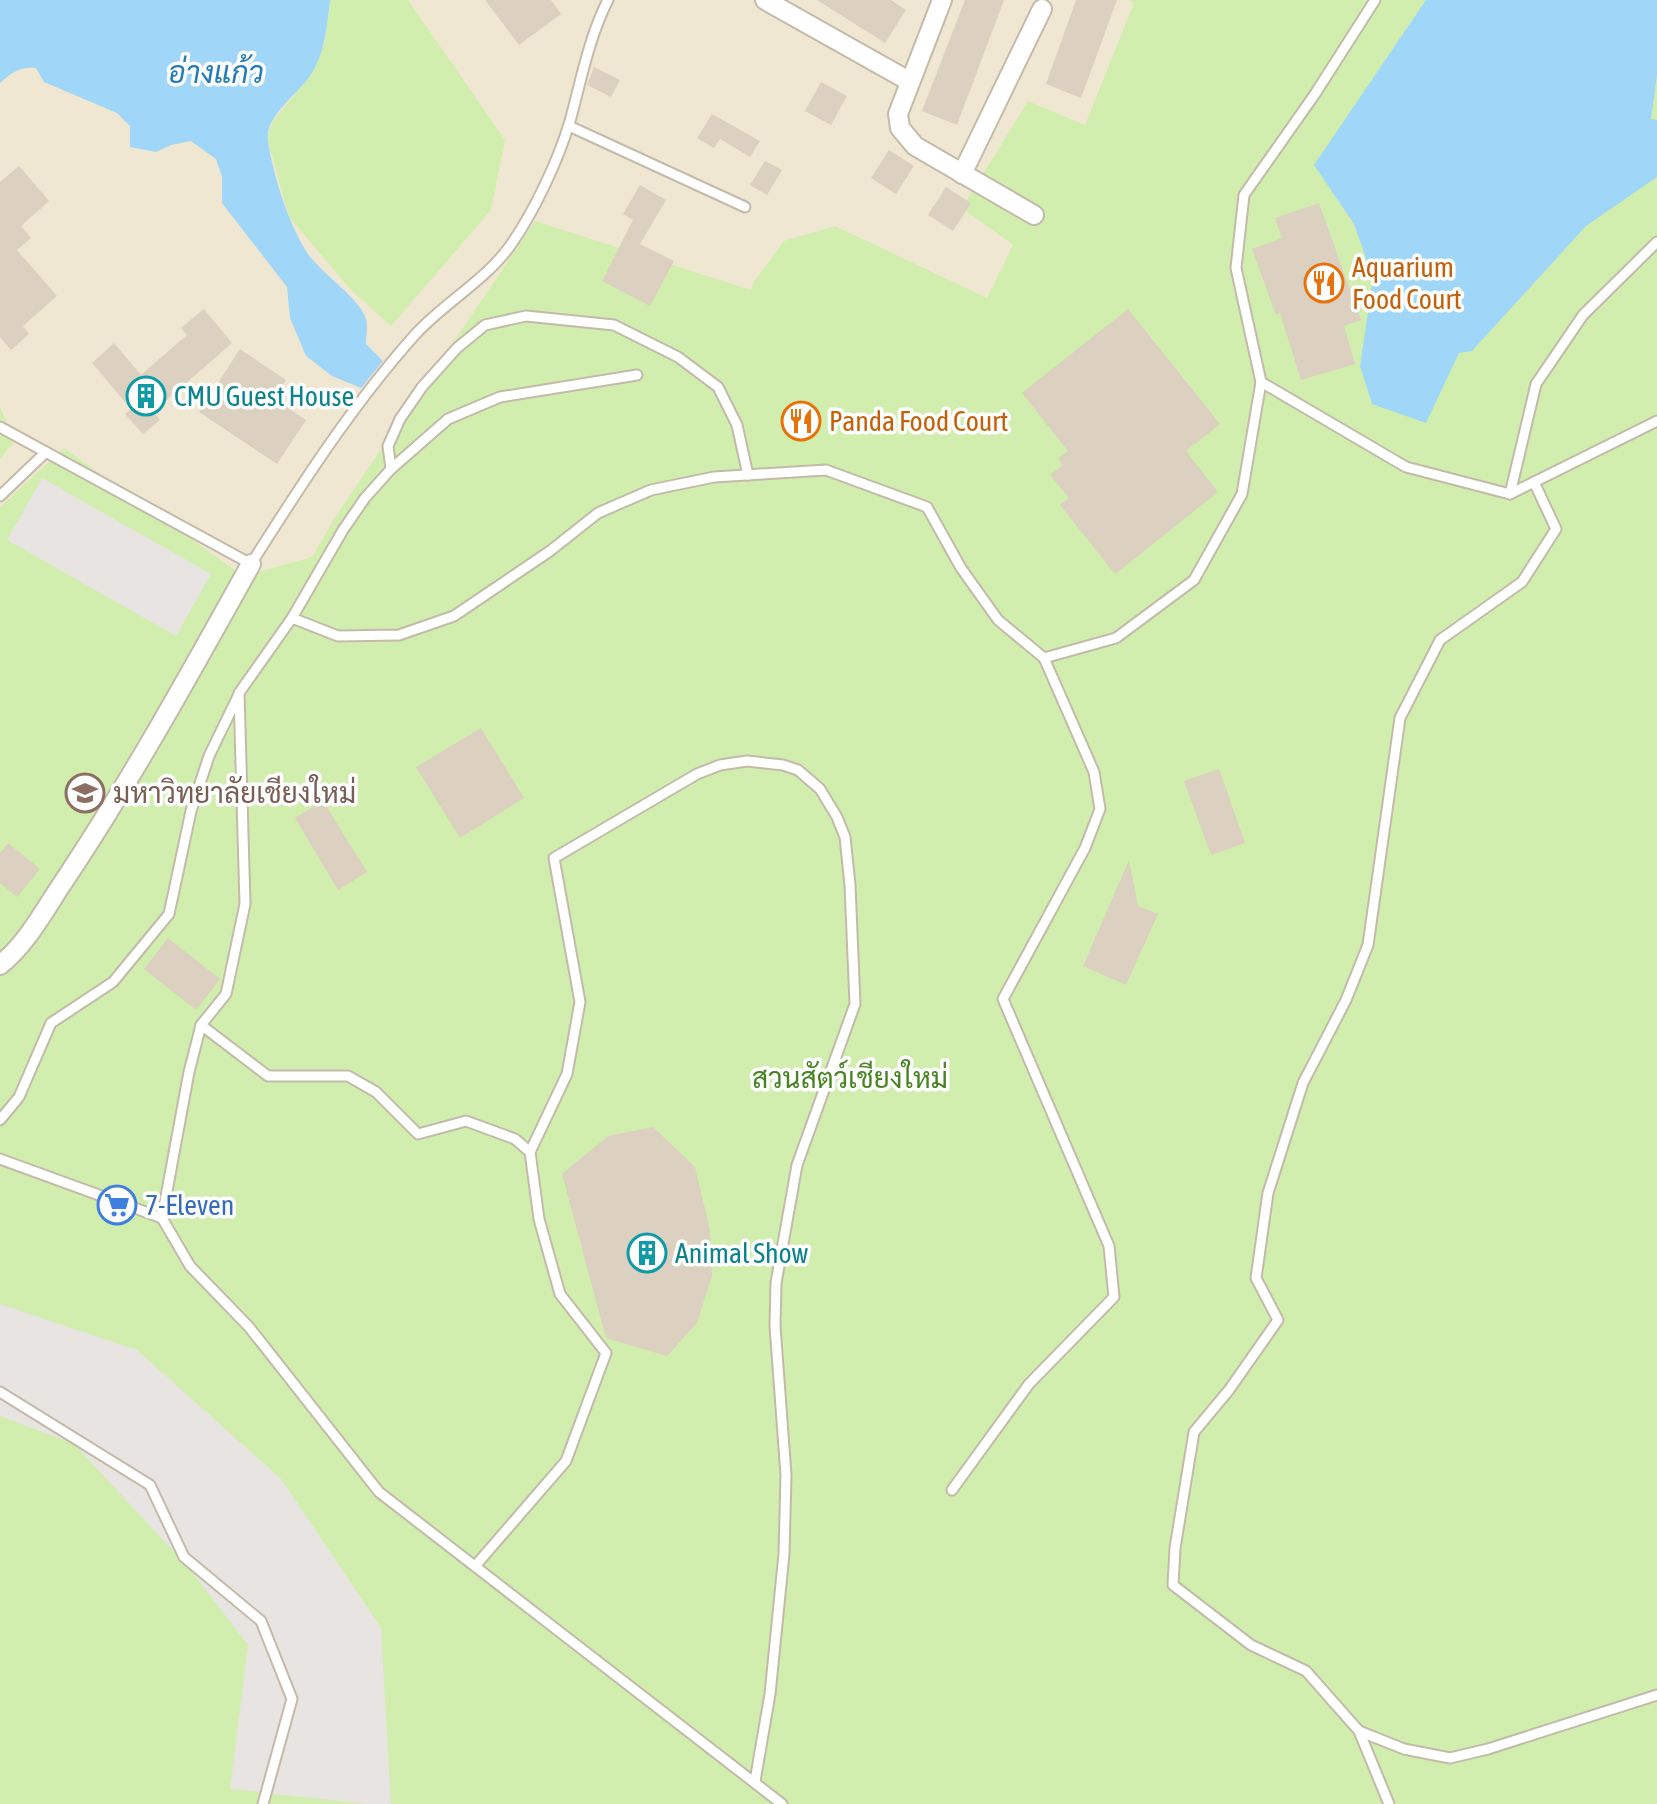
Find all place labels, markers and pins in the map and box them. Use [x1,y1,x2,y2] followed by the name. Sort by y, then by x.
[1352,251,1461,315] place label: Aquarium Food Court
[1303,262,1345,304] restaurant icon: Aquarium Food Court
[125,375,167,417] building icon: CMU Guest House
[174,380,354,412] place label: CMU Guest House
[780,400,822,442] restaurant icon: Panda Food Court
[829,405,1008,437] place label: Panda Food Court
[64,772,106,814] school or university icon: มหาวิทยาลัยเชียงใหม่
[113,774,356,809] place label: มหาวิทยาลัยเชียงใหม่
[96,1184,138,1226] supermarket icon: 7-Eleven
[145,1189,234,1221] place label: 7-Eleven
[626,1232,668,1274] building icon: Animal Show
[675,1237,808,1269] place label: Animal Show

